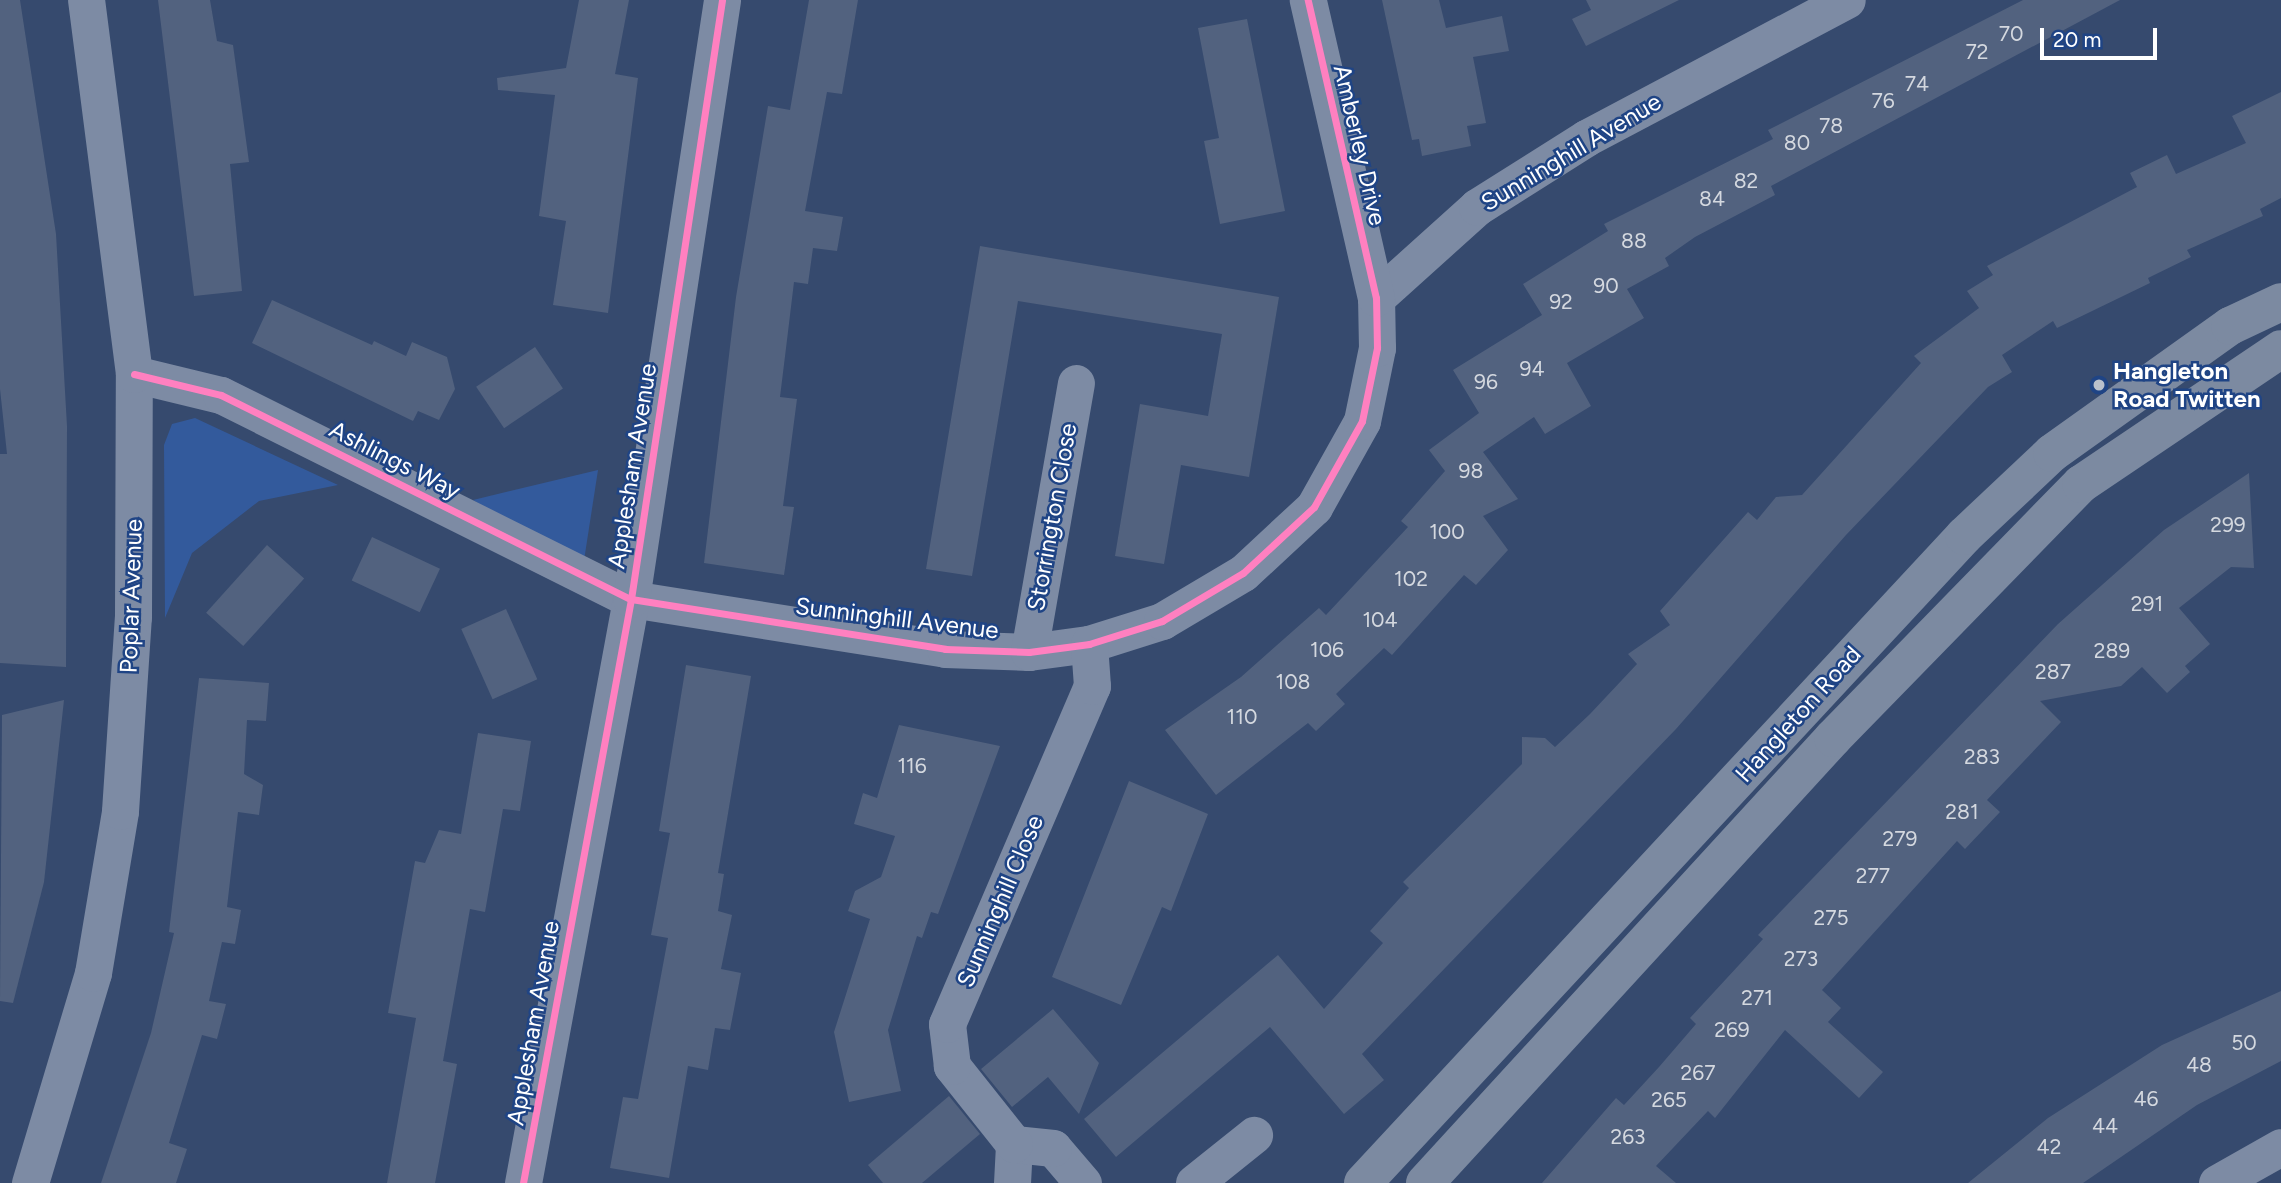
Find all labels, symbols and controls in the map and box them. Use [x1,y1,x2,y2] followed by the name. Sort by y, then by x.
[2043,14,2160,58] scale bar
[1999,21,2023,47] house number: 70
[2053,27,2101,52] text: 20 m
[1965,39,1989,65] house number: 72
[1328,62,1392,228] street label: Amberley Drive
[1905,71,1929,97] house number: 74
[1476,87,1666,217] street label: Sunninghill Avenue
[1871,88,1895,114] house number: 76
[1819,113,1843,139] house number: 78
[1784,130,1810,156] house number: 80
[1734,168,1758,194] house number: 82
[1699,186,1725,212] house number: 84
[1621,228,1647,254] house number: 88
[1593,273,1619,299] house number: 90
[1549,289,1573,315] house number: 92
[1520,356,1544,382] house number: 94
[2113,357,2261,413] place label: Hangleton Road Twitten
[602,361,662,571] street label: Applesham Avenue
[1474,369,1498,395] house number: 96
[2091,377,2107,393] marker: Hangleton Road Twitten
[325,415,465,505] street label: Ashlings Way
[1021,421,1083,613] street label: Storrington Close
[1459,458,1483,484] house number: 98
[2210,512,2246,538] house number: 299
[114,518,148,674] street label: Poplar Avenue
[1429,519,1465,545] house number: 100
[1394,566,1428,592] house number: 102
[794,591,1000,645] street label: Sunninghill Avenue
[2131,591,2163,617] house number: 291
[1362,607,1398,633] house number: 104
[1310,637,1344,663] house number: 106
[2094,638,2130,664] house number: 289
[1729,640,1867,788] street label: Hangleton Road
[2035,659,2071,685] house number: 287
[1275,669,1311,695] house number: 108
[1227,704,1257,730] house number: 110
[1964,744,2000,770] house number: 283
[897,753,927,779] house number: 116
[1945,799,1979,825] house number: 281
[951,811,1049,991] street label: Sunninghill Close
[1883,826,1917,852] house number: 279
[1856,863,1890,889] house number: 277
[1813,905,1849,931] house number: 275
[501,918,565,1128] street label: Applesham Avenue
[1784,946,1818,972] house number: 273
[1741,985,1773,1011] house number: 271
[1714,1017,1750,1043] house number: 269
[2231,1030,2257,1056] house number: 50
[2186,1052,2212,1078] house number: 48
[1681,1060,1715,1086] house number: 267
[2134,1086,2158,1112] house number: 46
[1651,1087,1687,1113] house number: 265
[2092,1113,2118,1139] house number: 44
[1610,1124,1646,1150] house number: 263
[2037,1134,2061,1160] house number: 42

